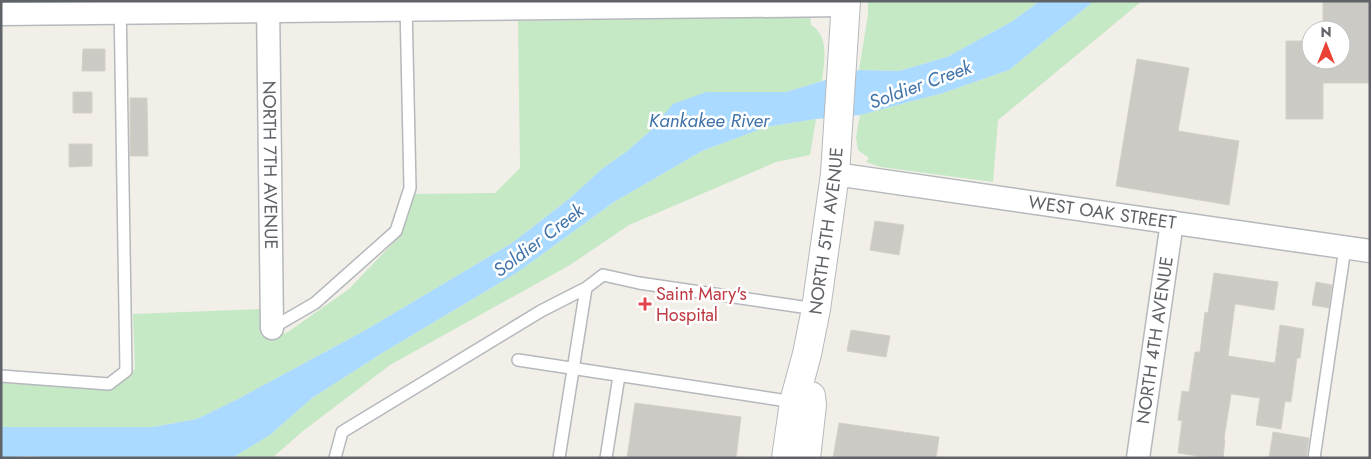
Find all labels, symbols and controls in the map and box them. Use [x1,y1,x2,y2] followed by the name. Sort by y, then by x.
[1301,20,1351,70] north arrow
[1320,22,1332,42] text: N
[865,53,976,115] water label: Soldier Creek
[256,80,284,250] street label: NORTH 7TH AVENUE
[649,107,771,134] water label: Kankakee River
[802,146,850,316] street label: NORTH 5TH AVENUE
[1027,189,1178,236] street label: WEST OAK STREET
[487,197,590,283] water label: Soldier Creek
[1130,255,1180,426] street label: NORTH 4TH AVENUE
[656,281,747,328] place label: Saint Mary's Hospital
[638,297,652,311] marker: Saint Mary's Hospital

